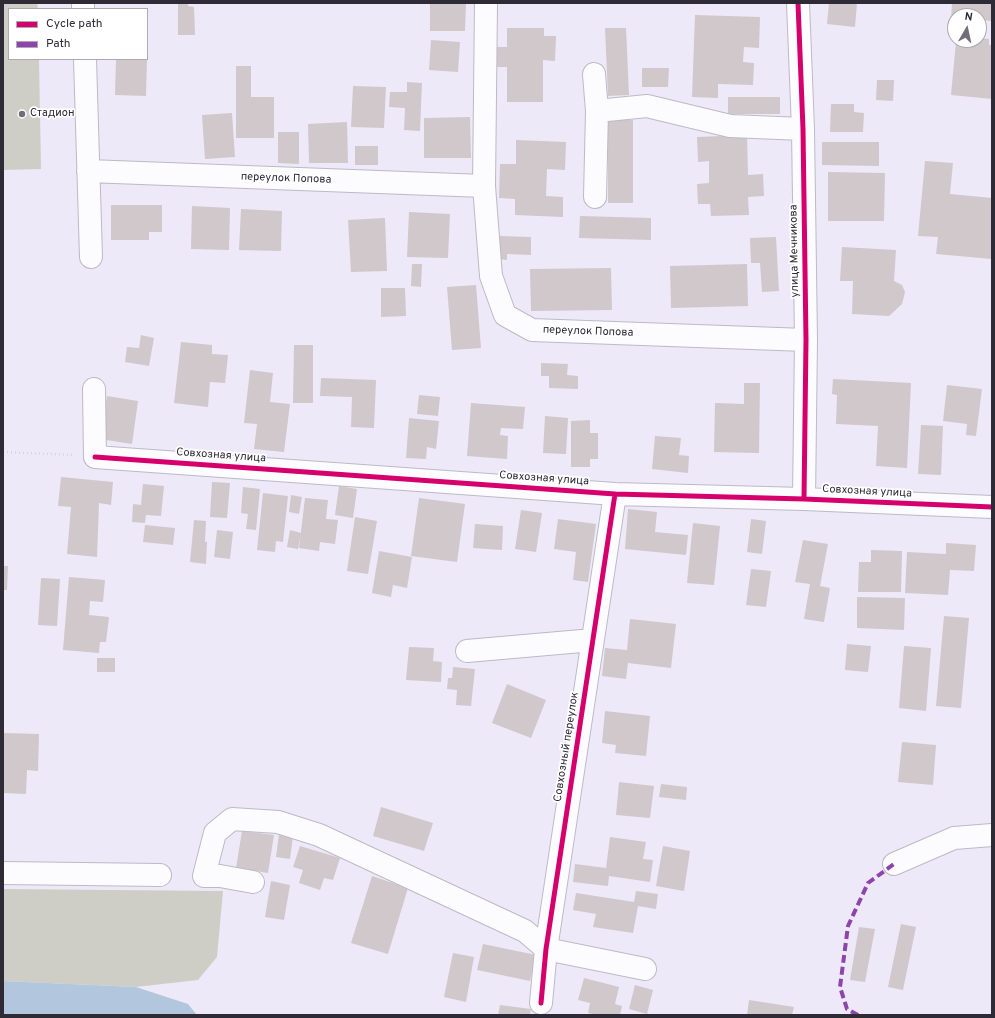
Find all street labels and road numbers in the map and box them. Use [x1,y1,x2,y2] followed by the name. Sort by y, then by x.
[240,171,332,187] street label: переулок Попова
[788,204,802,298] street label: улица Мечникова
[542,324,634,340] street label: переулок Попова
[176,446,266,466] street label: Совхозная улица
[499,469,589,489] street label: Совхозная улица
[822,483,912,501] street label: Совхозная улица
[552,691,582,803] street label: Совхозный переулок

